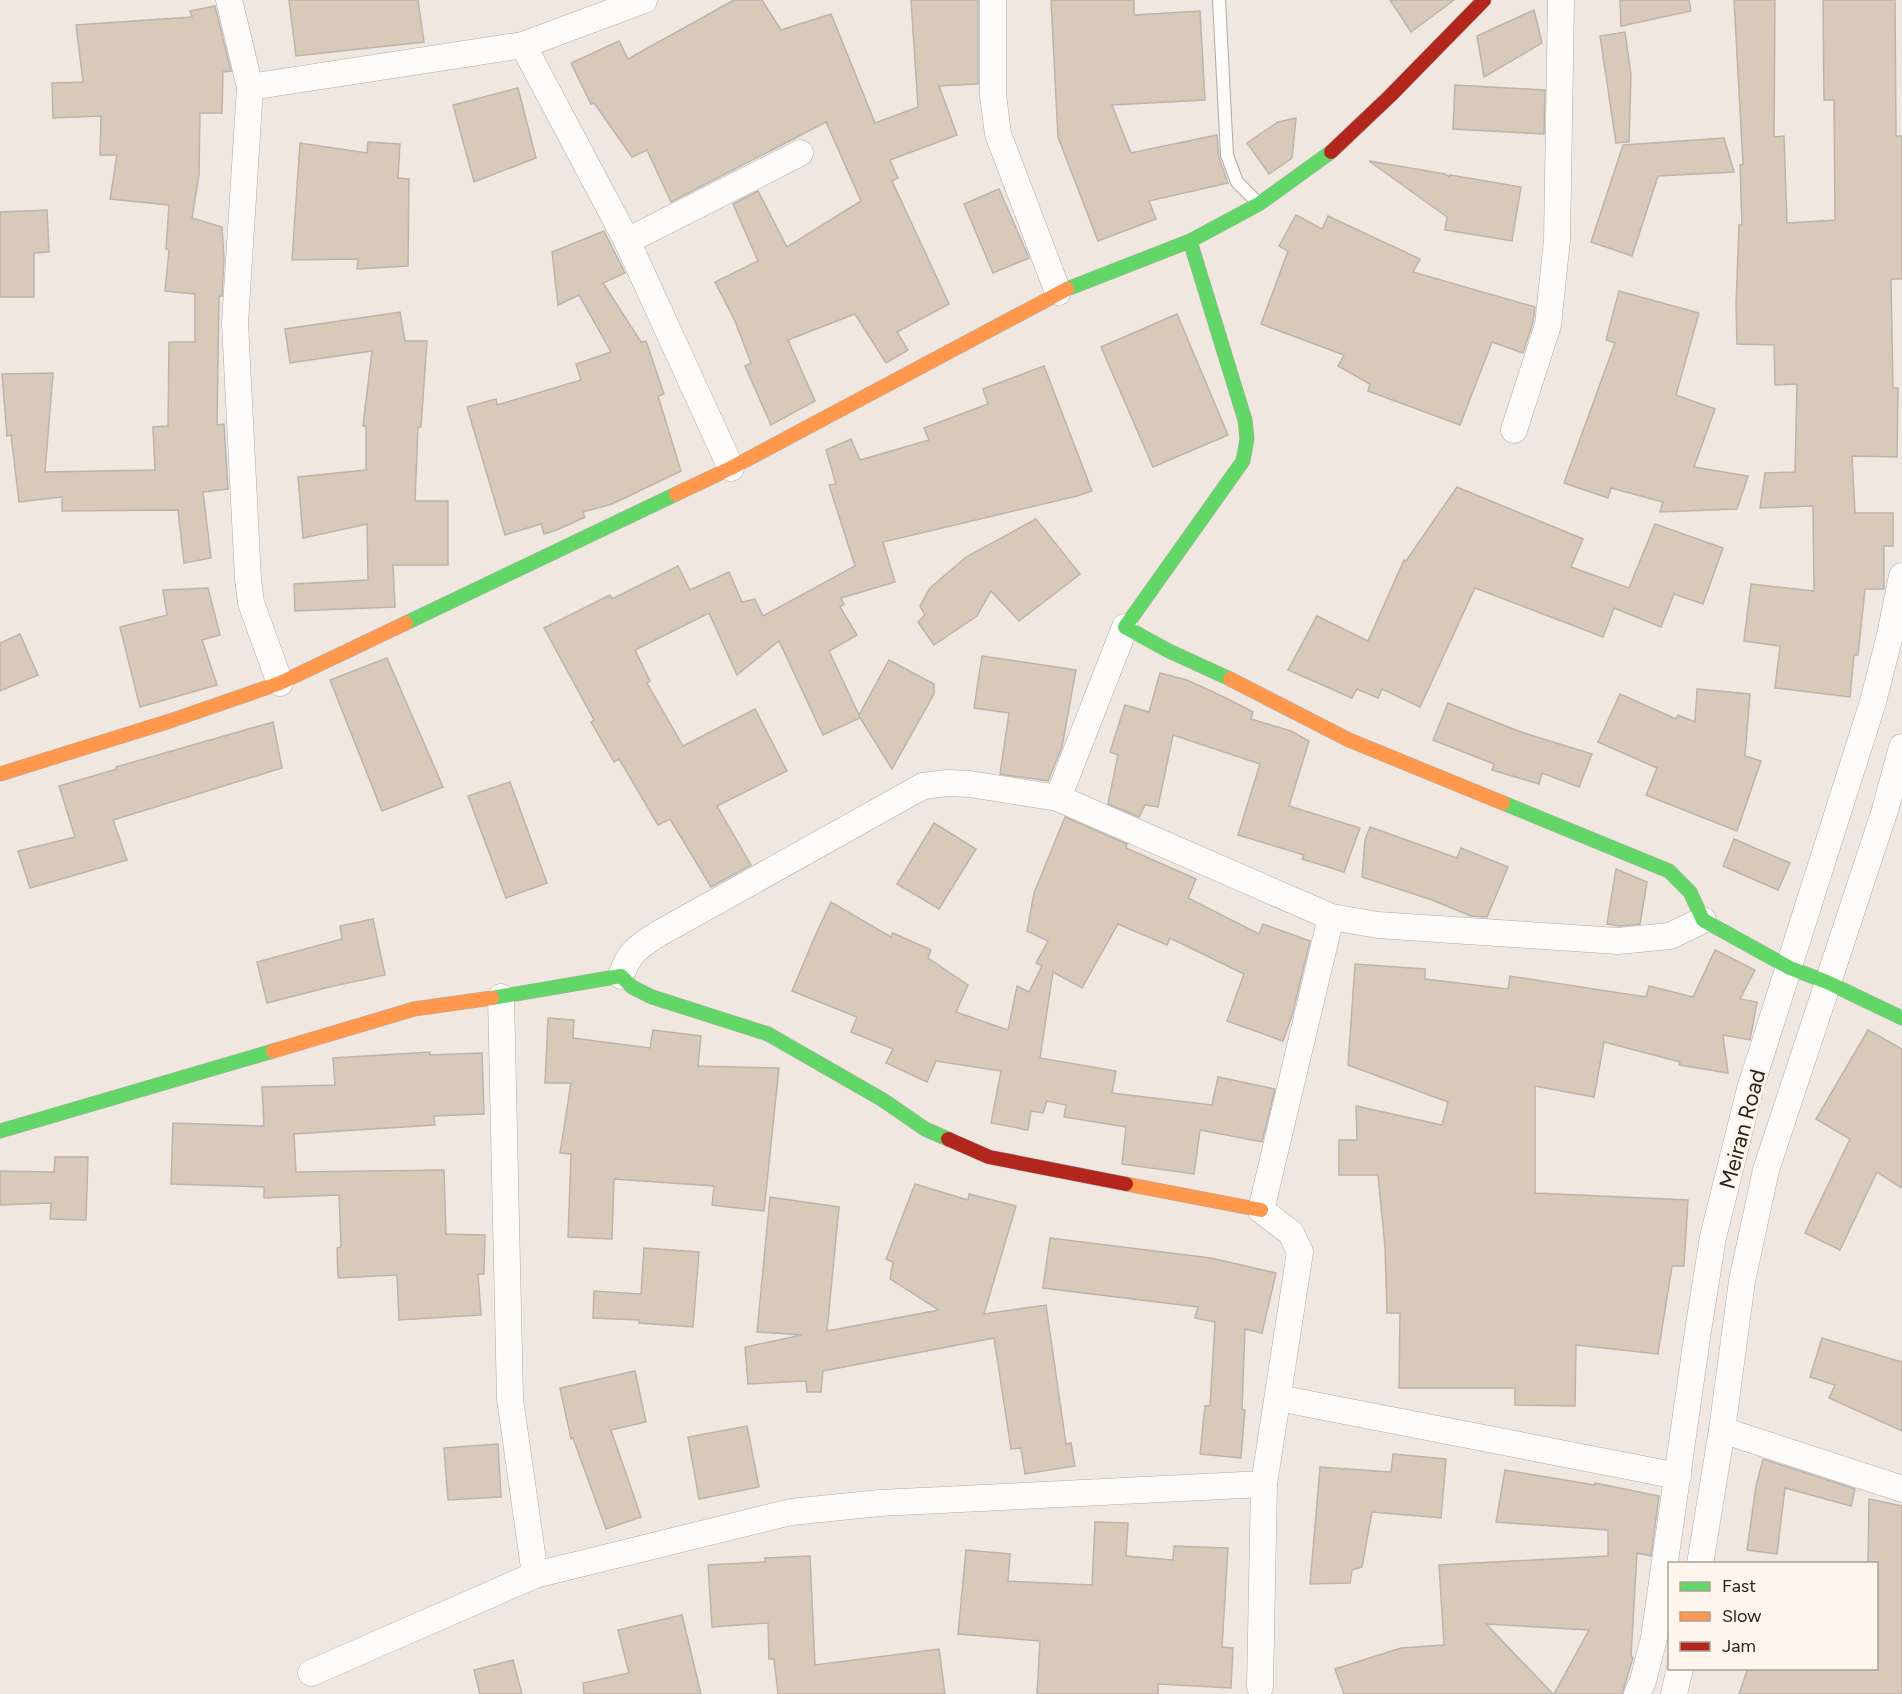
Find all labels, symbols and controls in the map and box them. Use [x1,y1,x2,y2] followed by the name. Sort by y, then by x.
[1714,1066,1771,1192] street label: Meiran Road
[1668,1562,1878,1670] legend
[1722,1575,1756,1597] text: Fast
[1722,1605,1761,1627] text: Slow
[1722,1635,1756,1657] text: Jam

